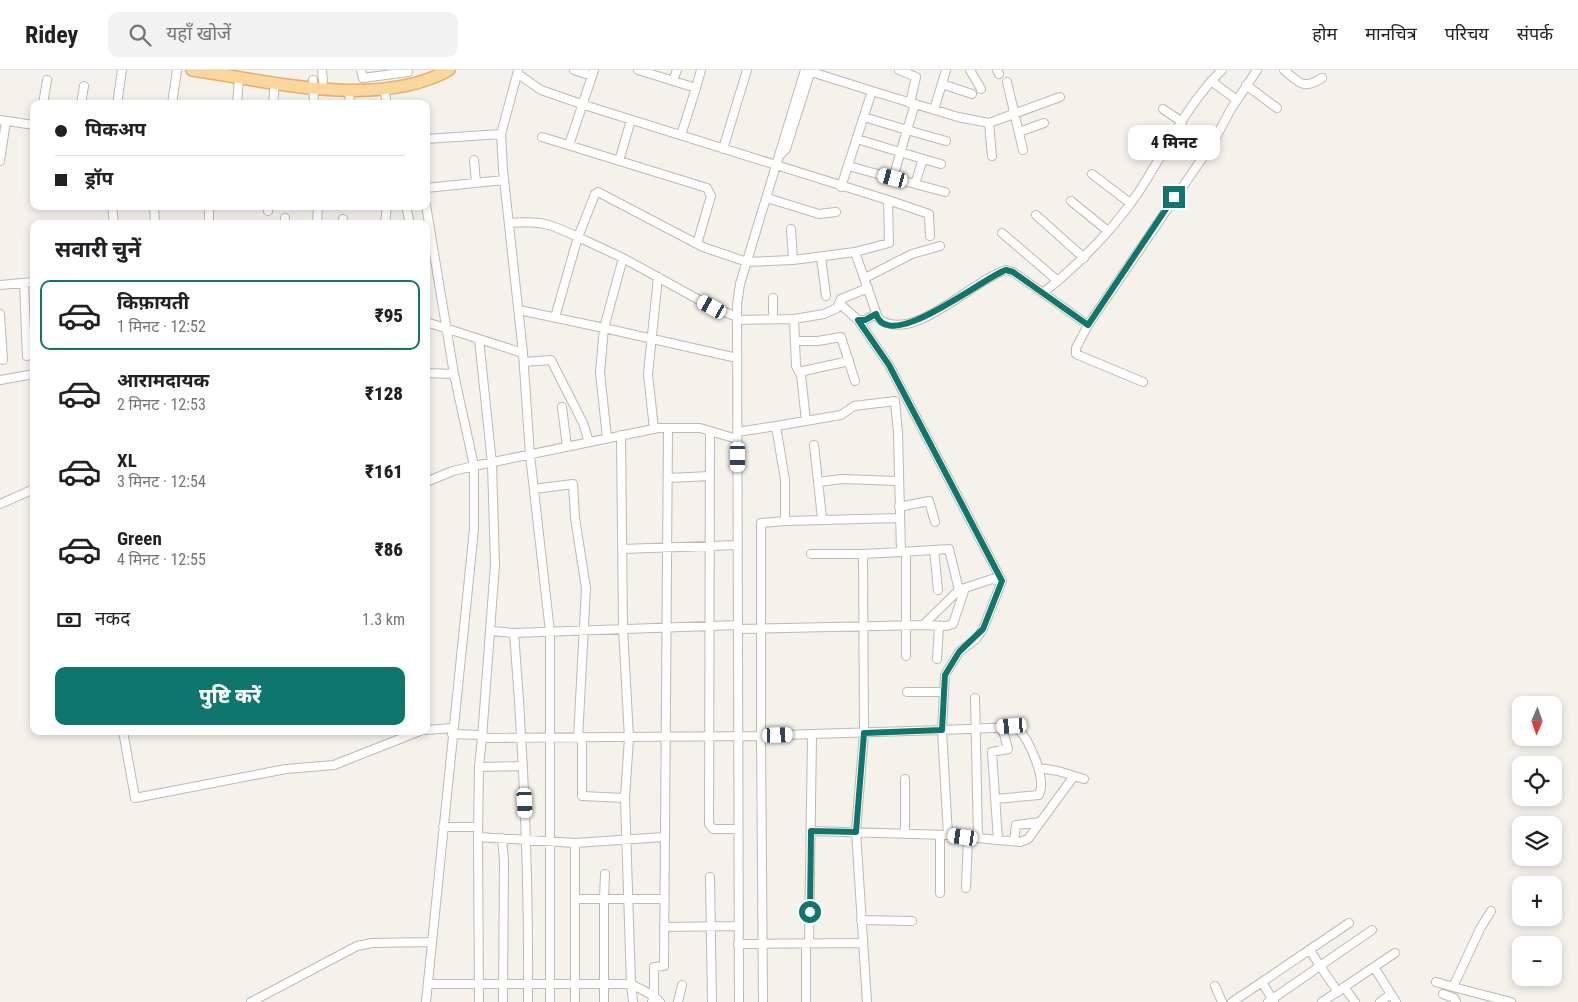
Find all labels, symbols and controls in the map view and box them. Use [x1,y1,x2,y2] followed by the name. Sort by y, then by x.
[108,12,458,57] search box
[25,21,78,49] text: Ridey
[126,21,154,49] icon: search
[166,22,231,45] text: यहाँ खोजें
[1312,23,1337,44] text: होम
[1365,23,1417,44] text: मानचित्र
[1445,23,1489,44] text: परिचय
[1517,23,1553,44] text: संपर्क
[85,118,146,141] text: पिकअप
[1128,124,1220,160] callout: 4 मिनट
[1151,133,1197,152] text: 4 मिनट
[85,167,113,190] text: ड्रॉप
[876,167,909,189] car
[1163,186,1185,208] route end
[55,237,141,262] text: सवारी चुनें
[117,291,189,314] text: किफ़ायती
[57,293,102,338] icon: car
[695,293,728,321] car
[375,304,403,327] text: ₹95
[117,317,206,336] text: 1 मिनट · 12:52
[117,369,209,392] text: आरामदायक
[57,371,102,416] icon: car
[365,382,403,405] text: ₹128
[117,395,206,414] text: 2 मिनट · 12:53
[730,442,745,472] car
[57,449,102,494] icon: car
[117,449,137,472] text: XL
[365,460,403,483] text: ₹161
[117,472,206,491] text: 3 मिनट · 12:54
[57,527,102,572] icon: car
[117,527,162,550] text: Green
[375,538,403,561] text: ₹86
[117,550,206,569] text: 4 मिनट · 12:55
[55,606,83,634] icon: cash
[95,607,130,630] text: नकद
[362,610,405,629] text: 1.3 km
[55,667,405,725] button: पुष्टि करें
[1512,696,1562,746] north arrow
[1512,696,1562,986] map controls
[996,717,1027,735] car
[762,727,793,743] car
[1512,756,1562,806] button: locate
[516,788,533,818] car
[1512,816,1562,866] button: layers
[947,827,978,847] car
[1512,876,1562,926] button: +
[799,901,821,923] route start
[1512,936,1562,986] button: −

